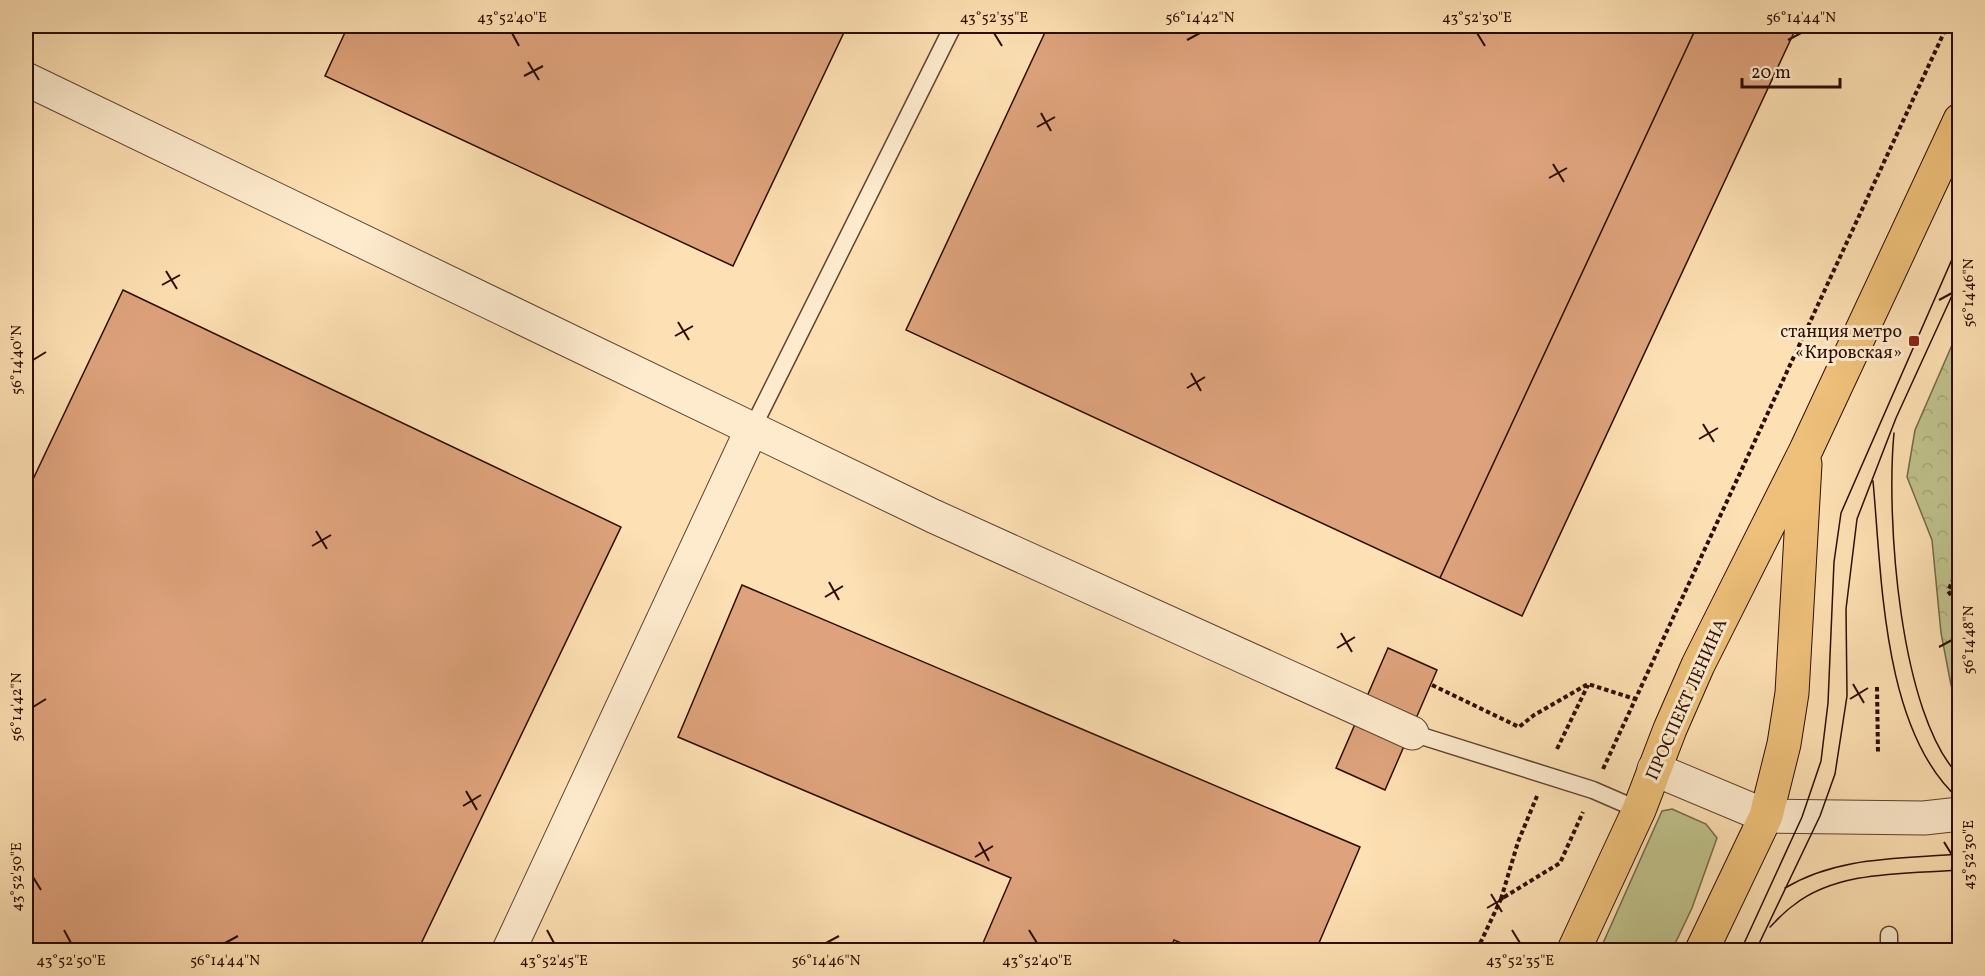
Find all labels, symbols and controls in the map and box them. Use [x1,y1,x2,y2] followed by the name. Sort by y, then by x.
[477,8,547,29] text: 43°52'40"E
[960,8,1028,29] text: 43°52'35"E
[1165,8,1235,29] text: 56°14'42"N
[1442,8,1512,29] text: 43°52'30"E
[1766,8,1836,29] text: 56°14'44"N
[1742,51,1840,89] scale bar
[1751,61,1791,86] text: 20 m
[1959,258,1980,328] text: 56°14'46"N
[1780,320,1902,366] place label: станция метро «Кировская»
[7,325,28,395] text: 56°14'40"N
[1907,334,1921,348] marker: станция метро «Кировская»
[1959,605,1980,675] text: 56°14'48"N
[1640,614,1734,784] street label: ПРОСПЕКТ ЛЕНИНА
[7,672,28,742] text: 56°14'42"N
[1959,820,1980,890] text: 43°52'30"E
[7,842,28,912] text: 43°52'50"E
[36,951,106,972] text: 43°52'50"E
[190,951,260,972] text: 56°14'44"N
[520,951,588,972] text: 43°52'45"E
[791,951,861,972] text: 56°14'46"N
[1002,951,1072,972] text: 43°52'40"E
[1486,951,1554,972] text: 43°52'35"E

